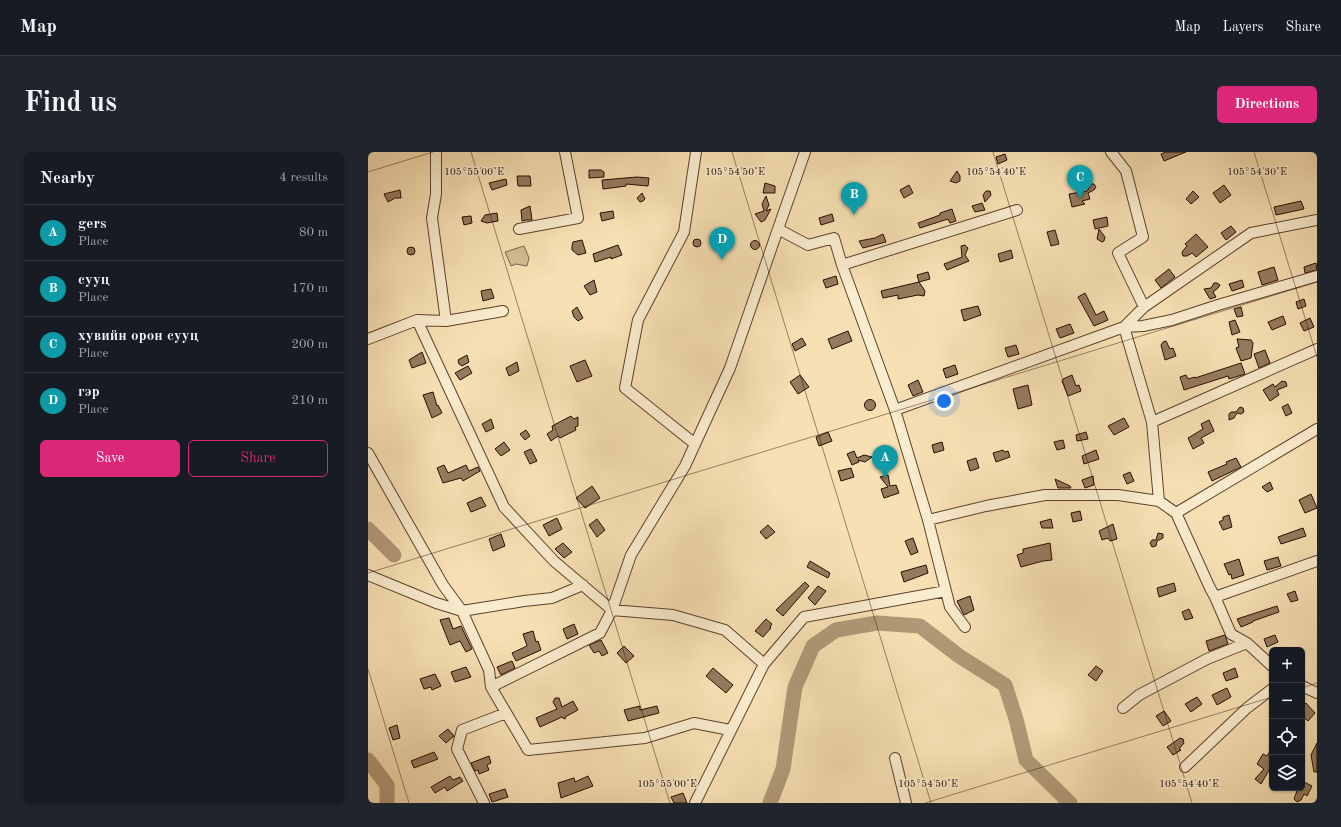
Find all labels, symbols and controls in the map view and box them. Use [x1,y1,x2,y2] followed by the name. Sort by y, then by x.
[20,18,57,37] text: Map
[1175,20,1201,34] text: Map
[1223,20,1264,34] text: Layers
[1286,20,1321,34] text: Share
[1217,86,1317,123] button: Directions
[24,90,117,118] text: Find us
[1067,165,1093,198] pin: C
[444,167,504,177] text: 105°55'00"E
[705,167,765,177] text: 105°54'50"E
[966,167,1026,177] text: 105°54'40"E
[1227,167,1287,177] text: 105°54'30"E
[40,170,95,187] text: Nearby
[279,171,328,184] text: 4 results
[841,182,867,215] pin: B
[78,217,106,232] text: gers
[48,226,58,239] text: A
[299,226,328,239] text: 80 m
[709,227,735,260] pin: D
[78,235,108,248] text: Place
[78,273,110,288] text: сууц
[48,282,58,295] text: B
[291,282,328,295] text: 170 m
[78,291,108,304] text: Place
[78,329,199,344] text: хувийн орон сууц
[49,338,57,351] text: C
[291,338,328,351] text: 200 m
[78,347,108,360] text: Place
[78,385,100,400] text: гэр
[934,391,954,411] your location
[48,394,58,407] text: D
[291,394,328,407] text: 210 m
[78,403,108,416] text: Place
[40,440,180,477] button: Save
[188,440,328,477] button: Share
[872,445,898,478] pin: A
[1269,647,1305,791] map controls
[1269,647,1305,683] button: +
[1269,683,1305,719] button: −
[1269,719,1305,755] button: locate
[1269,755,1305,791] button: layers
[637,779,697,789] text: 105°55'00"E
[898,779,958,789] text: 105°54'50"E
[1159,779,1219,789] text: 105°54'40"E

